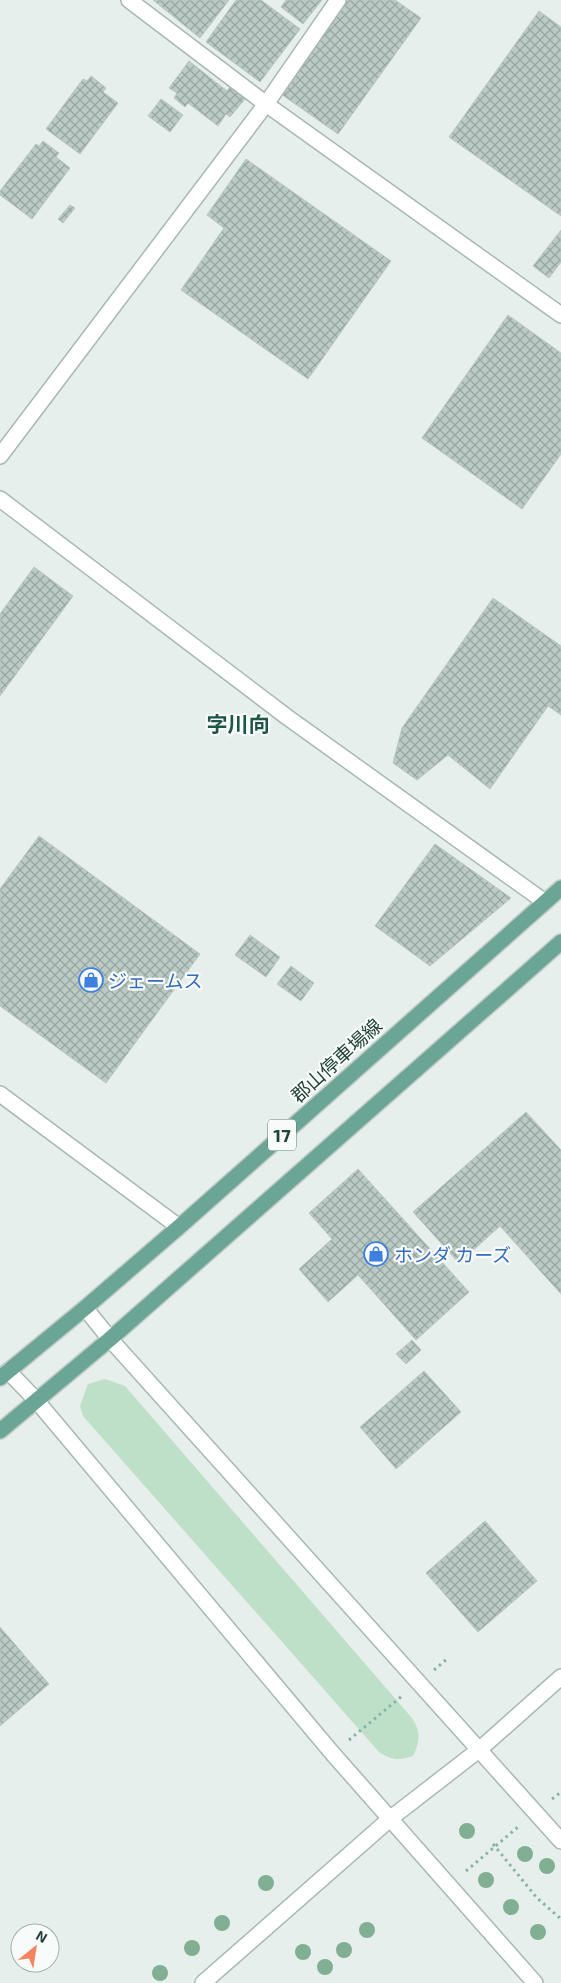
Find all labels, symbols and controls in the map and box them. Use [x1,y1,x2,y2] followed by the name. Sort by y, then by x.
[207,711,270,736] district label: 字川向
[78,967,104,993] shop icon: ジェームス
[108,969,202,992] place label: ジェームス
[286,1013,386,1107] street label: 郡山停車場線
[268,1120,296,1150] road number: 17
[363,1241,389,1267] shop icon: ホンダ カーズ
[394,1243,511,1266] place label: ホンダ カーズ
[10,1923,60,1973] north arrow
[33,1926,50,1946] text: N

